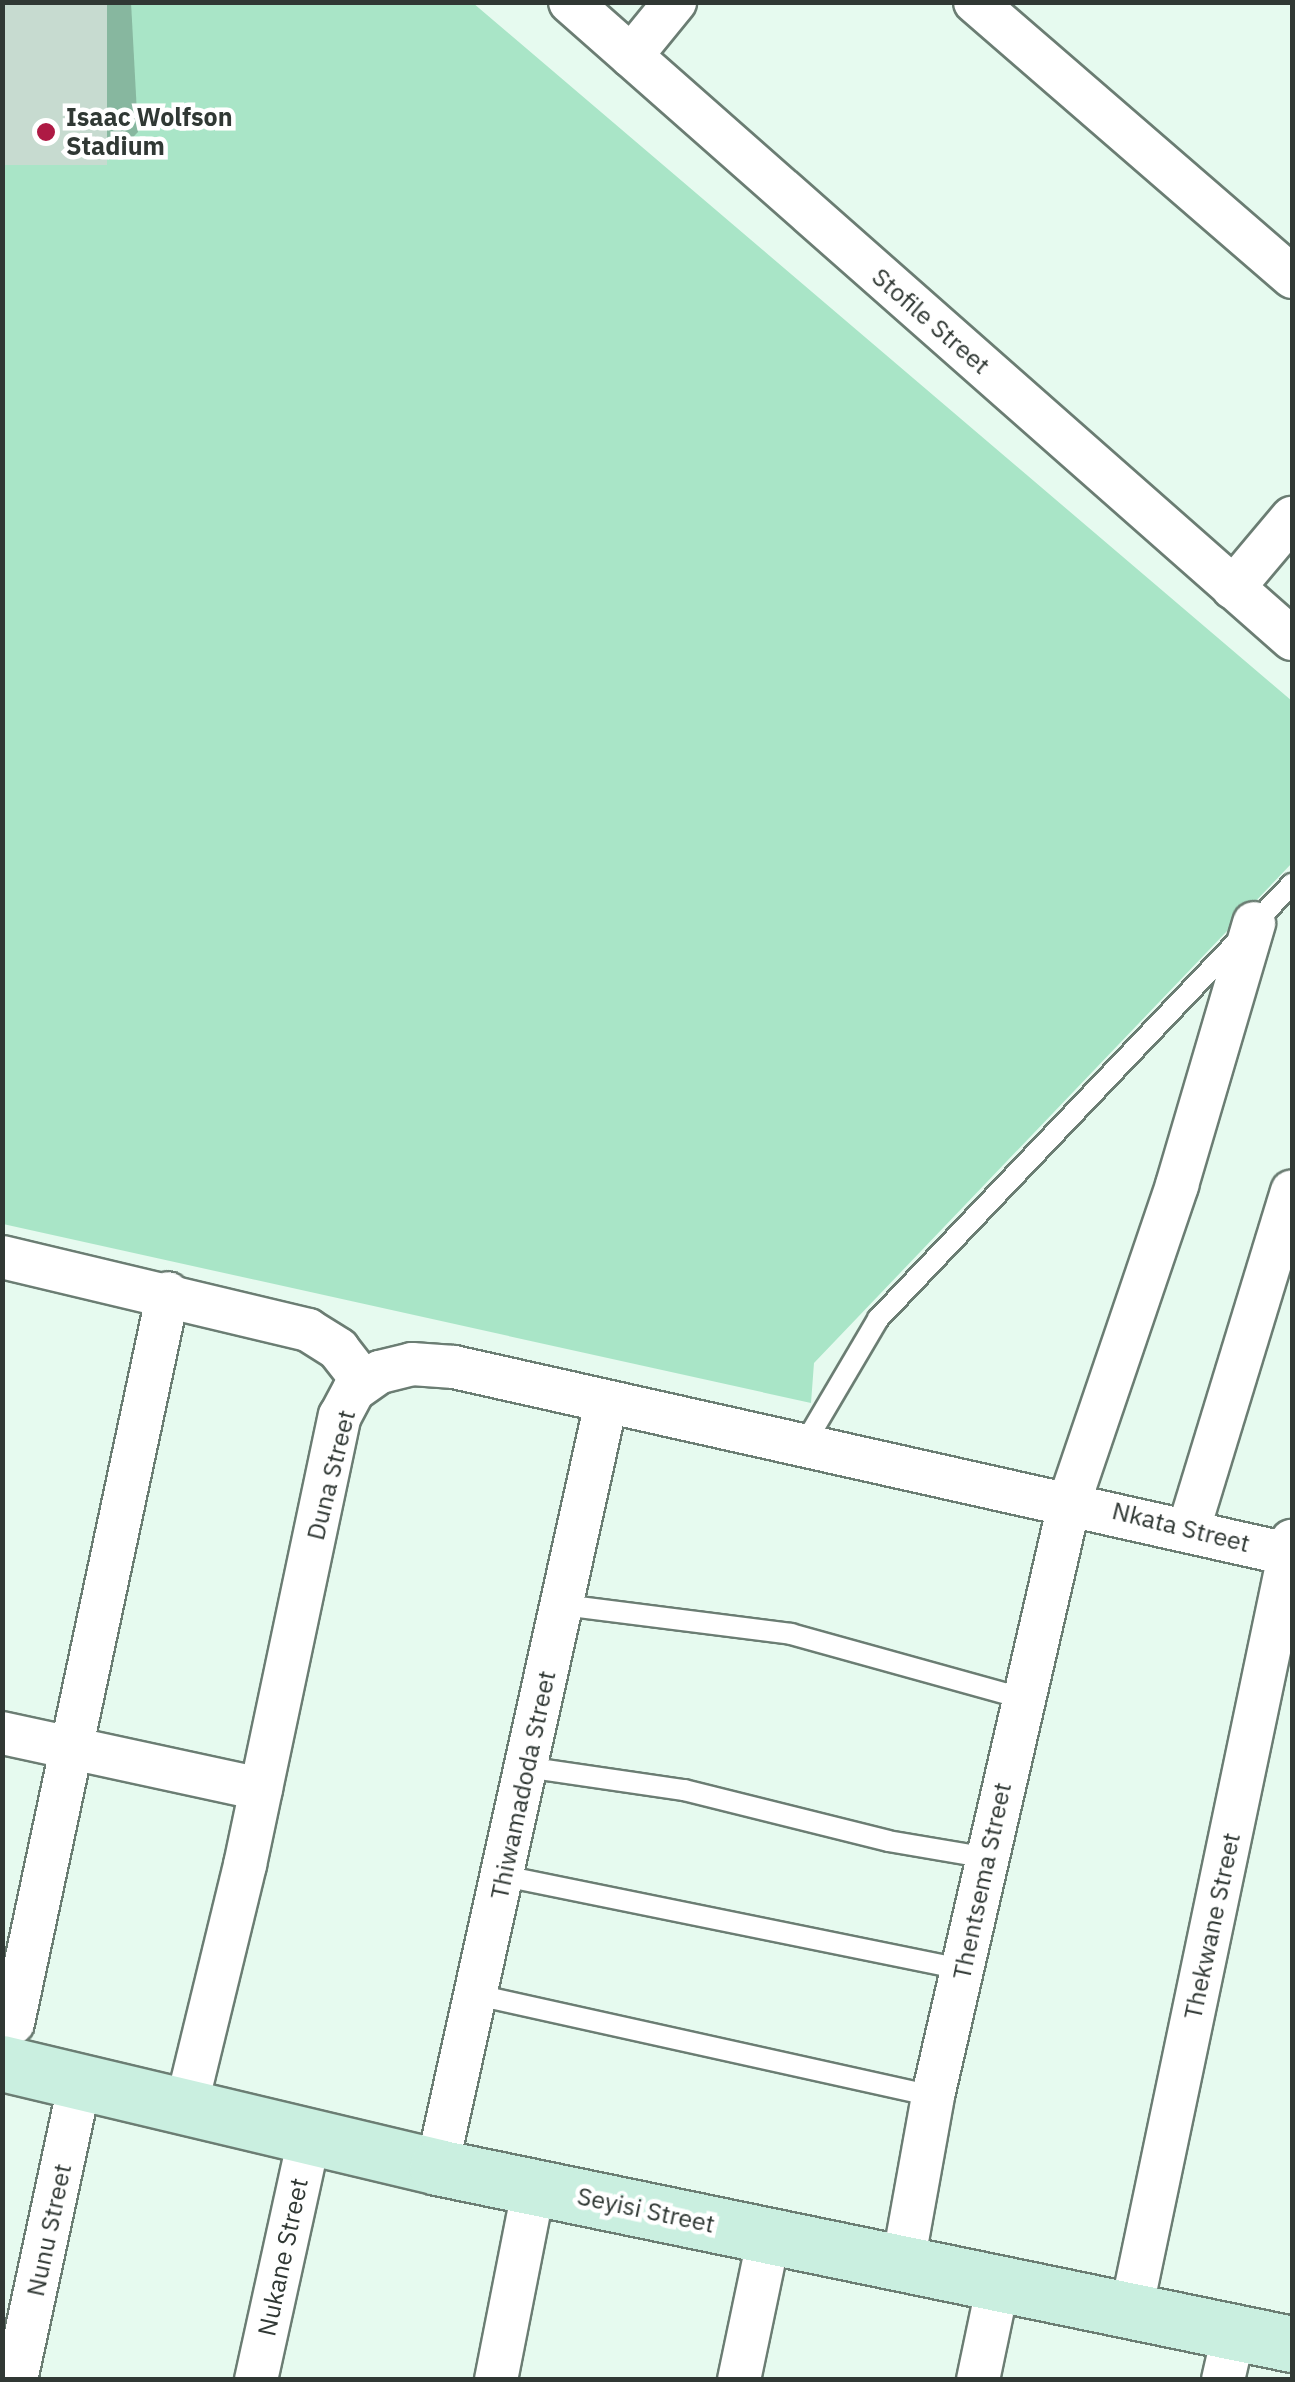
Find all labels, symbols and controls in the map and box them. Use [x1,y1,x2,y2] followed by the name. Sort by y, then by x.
[66,103,233,162] place label: Isaac Wolfson Stadium
[35,121,57,143] marker: Isaac Wolfson Stadium
[866,262,996,380] street label: Stofile Street
[300,1407,362,1543] street label: Duna Street
[1109,1495,1253,1559] street label: Nkata Street
[484,1668,562,1902] street label: Thiwamadoda Street
[946,1780,1018,1982] street label: Thentsema Street
[1178,1830,1246,2022] street label: Thekwane Street
[20,2161,78,2299] street label: Nunu Street
[252,2175,314,2339] street label: Nukane Street
[575,2181,717,2239] street label: Seyisi Street

